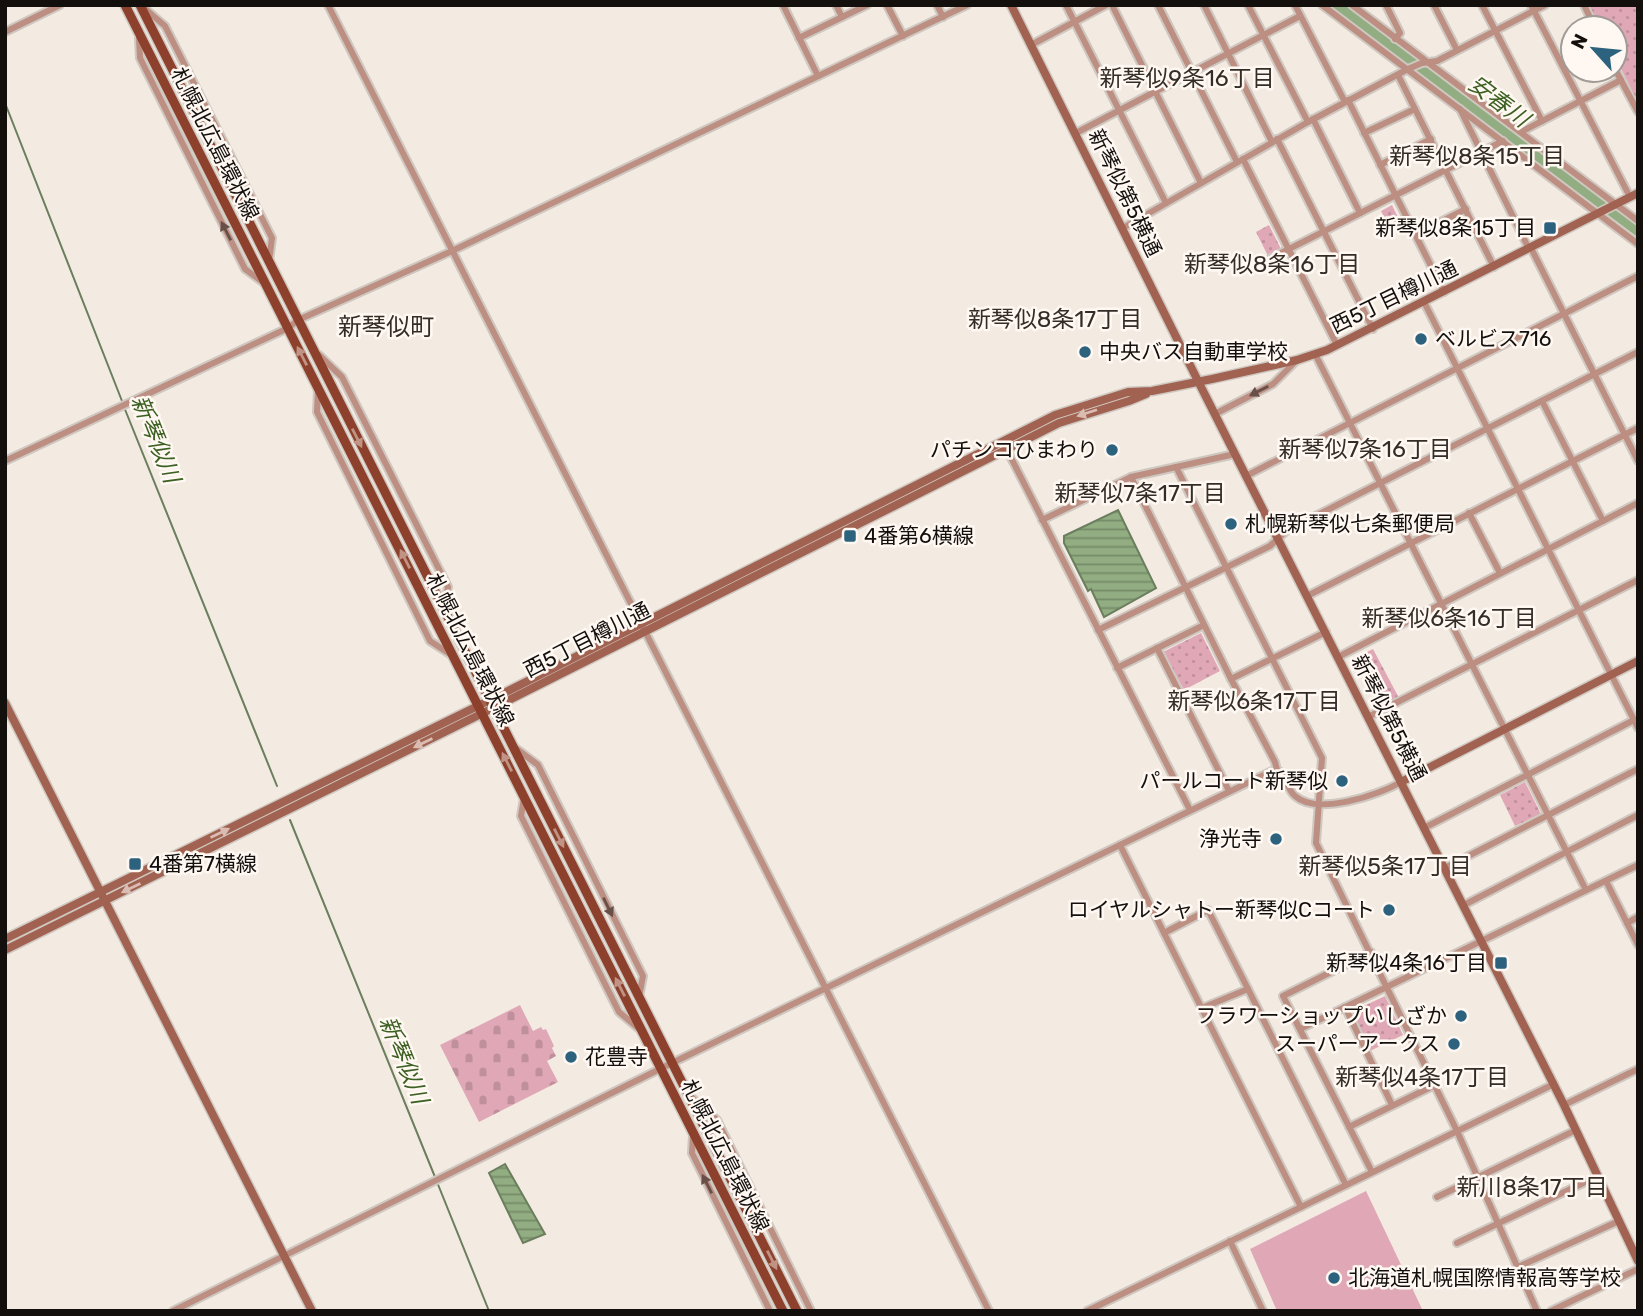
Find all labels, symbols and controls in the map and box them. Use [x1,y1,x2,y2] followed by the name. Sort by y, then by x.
[1559,14,1629,84] north arrow
[1566,30,1593,53] text: N
[166,63,265,224] street label: 札幌北広島環状線
[1099,64,1275,92] district label: 新琴似9条16丁目
[1463,69,1537,135] water label: 安春川
[1084,125,1167,260] street label: 新琴似第5横通
[1389,142,1565,170] district label: 新琴似8条15丁目
[1375,215,1536,240] place label: 新琴似8条15丁目
[1542,220,1558,236] marker: 新琴似8条15丁目
[221,221,232,241] one-way arrow
[1184,250,1360,278] district label: 新琴似8条16丁目
[1326,255,1461,338] street label: 西5丁目樽川通
[968,305,1142,333] district label: 新琴似8条17丁目
[338,313,434,341] district label: 新琴似町
[1435,326,1551,351] place label: ベルビス716
[1413,331,1429,347] marker: ベルビス716
[1099,339,1288,364] place label: 中央バス自動車学校
[1077,344,1093,360] marker: 中央バス自動車学校
[297,346,308,366] one-way arrow
[1249,386,1269,397] one-way arrow
[126,391,187,490] water label: 新琴似川
[1077,408,1098,419] one-way arrow
[352,428,363,448] one-way arrow
[1278,435,1452,463] district label: 新琴似7条16丁目
[930,437,1098,462] place label: パチンコひまわり
[1104,442,1120,458] marker: パチンコひまわり
[1054,479,1226,507] district label: 新琴似7条17丁目
[1245,511,1455,536] place label: 札幌新琴似七条郵便局
[1223,516,1239,532] marker: 札幌新琴似七条郵便局
[864,523,974,548] place label: 4番第6横線
[842,528,858,544] marker: 4番第6横線
[399,549,410,569] one-way arrow
[421,569,520,730] street label: 札幌北広島環状線
[519,597,654,682] street label: 西5丁目樽川通
[1361,604,1537,632] district label: 新琴似6条16丁目
[1347,650,1432,785] street label: 新琴似第5横通
[1167,687,1341,715] district label: 新琴似6条17丁目
[413,737,433,749] one-way arrow
[502,752,513,772] one-way arrow
[1139,768,1328,793] place label: パールコート新琴似
[1334,773,1350,789] marker: パールコート新琴似
[1199,826,1262,851] place label: 浄光寺
[210,827,230,838] one-way arrow
[554,828,565,848] one-way arrow
[1268,831,1284,847] marker: 浄光寺
[149,851,257,876] place label: 4番第7横線
[1298,852,1472,880] district label: 新琴似5条17丁目
[127,856,143,872] marker: 4番第7横線
[121,882,141,893] one-way arrow
[603,897,614,917] one-way arrow
[1068,897,1375,922] place label: ロイヤルシャトー新琴似Cコート
[1381,902,1397,918] marker: ロイヤルシャトー新琴似Cコート
[1326,950,1487,975] place label: 新琴似4条16丁目
[1493,955,1509,971] marker: 新琴似4条16丁目
[615,977,626,997] one-way arrow
[1195,1003,1447,1028] place label: フラワーショップいしざか
[1453,1008,1469,1024] marker: フラワーショップいしざか
[374,1012,435,1111] water label: 新琴似川
[1275,1031,1440,1056] place label: スーパーアークス
[1446,1036,1462,1052] marker: スーパーアークス
[585,1044,648,1069] place label: 花豊寺
[563,1049,579,1065] marker: 花豊寺
[1335,1063,1509,1091] district label: 新琴似4条17丁目
[676,1075,775,1236] street label: 札幌北広島環状線
[1456,1173,1608,1201] district label: 新川8条17丁目
[701,1174,712,1194] one-way arrow
[765,1251,777,1271] one-way arrow
[1348,1265,1621,1290] place label: 北海道札幌国際情報高等学校
[1326,1270,1342,1286] marker: 北海道札幌国際情報高等学校

